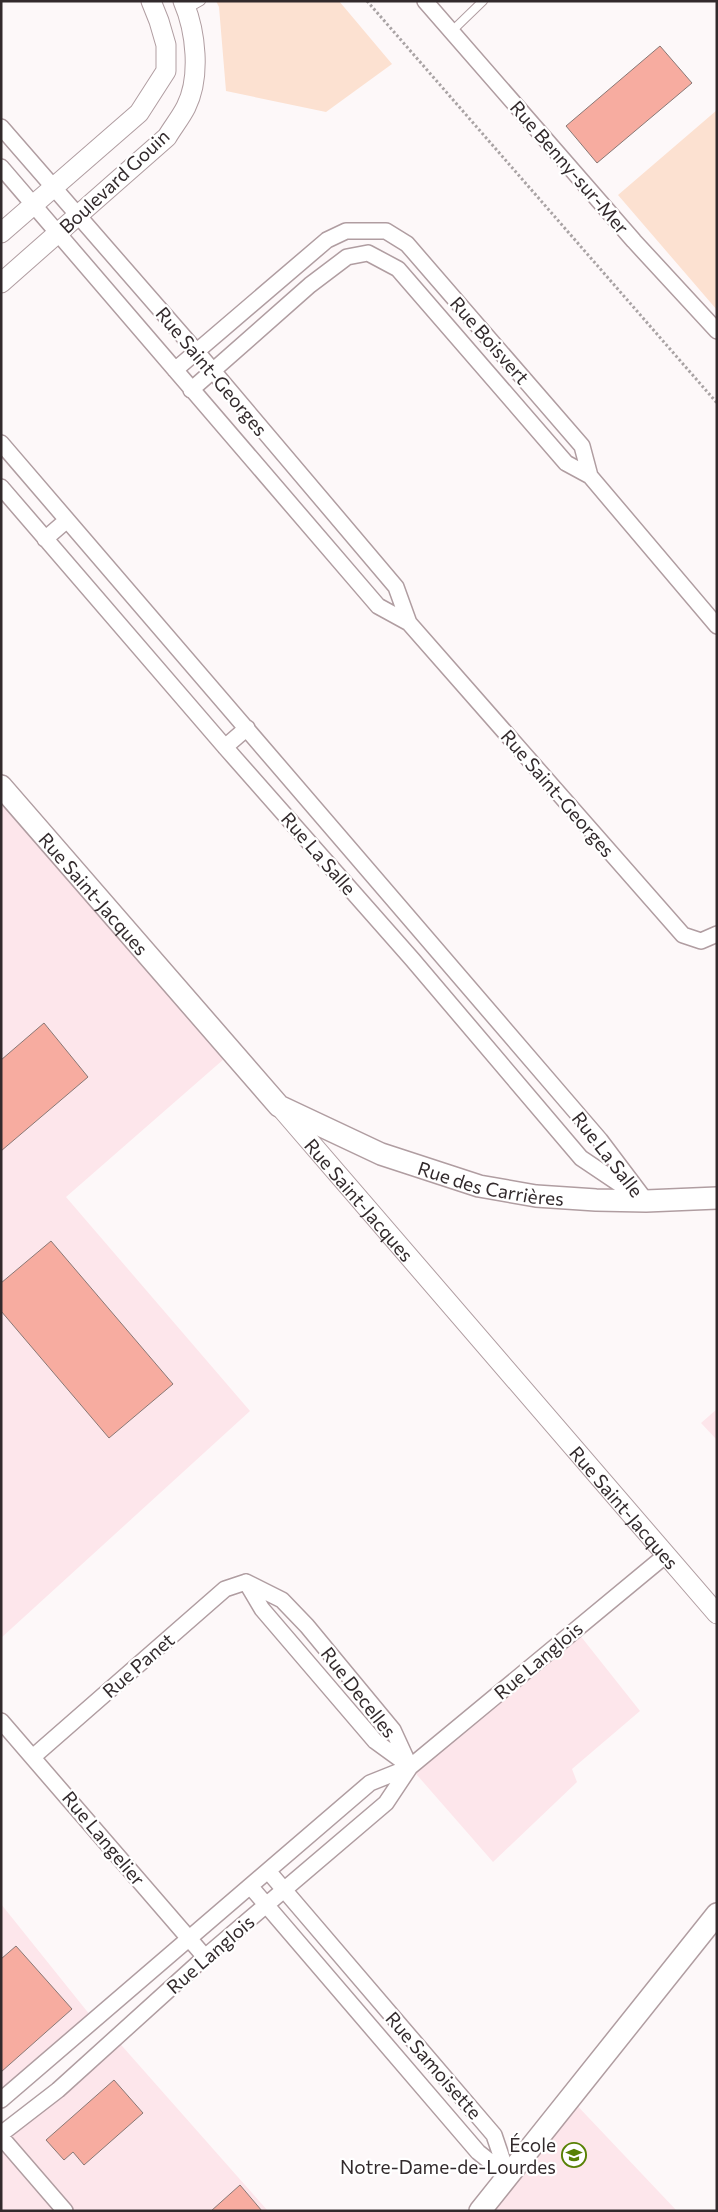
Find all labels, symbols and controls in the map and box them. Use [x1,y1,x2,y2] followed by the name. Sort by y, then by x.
[506,96,634,239] street label: Rue Benny-sur-Mer
[54,124,174,238] street label: Boulevard Gouin
[446,291,534,389] street label: Rue Boisvert
[151,302,273,440] street label: Rue Saint-Georges
[496,725,620,861] street label: Rue Saint-Georges
[277,807,361,899] street label: Rue La Salle
[35,827,154,959] street label: Rue Saint-Jacques
[568,1107,648,1201] street label: Rue La Salle
[300,1133,419,1266] street label: Rue Saint-Jacques
[415,1155,565,1209] street label: Rue des Carrières
[565,1441,684,1573] street label: Rue Saint-Jacques
[489,1616,587,1704] street label: Rue Langlois
[98,1628,179,1702] street label: Rue Panet
[316,1642,402,1742] street label: Rue Decelles
[58,1786,150,1890] street label: Rue Langelier
[161,1910,259,1998] street label: Rue Langlois
[381,2007,487,2123] street label: Rue Samoisette
[340,2133,556,2178] place label: École Notre-Dame-de-Lourdes
[561,2142,587,2168] school or university icon: École Notre-Dame-de-Lourdes

